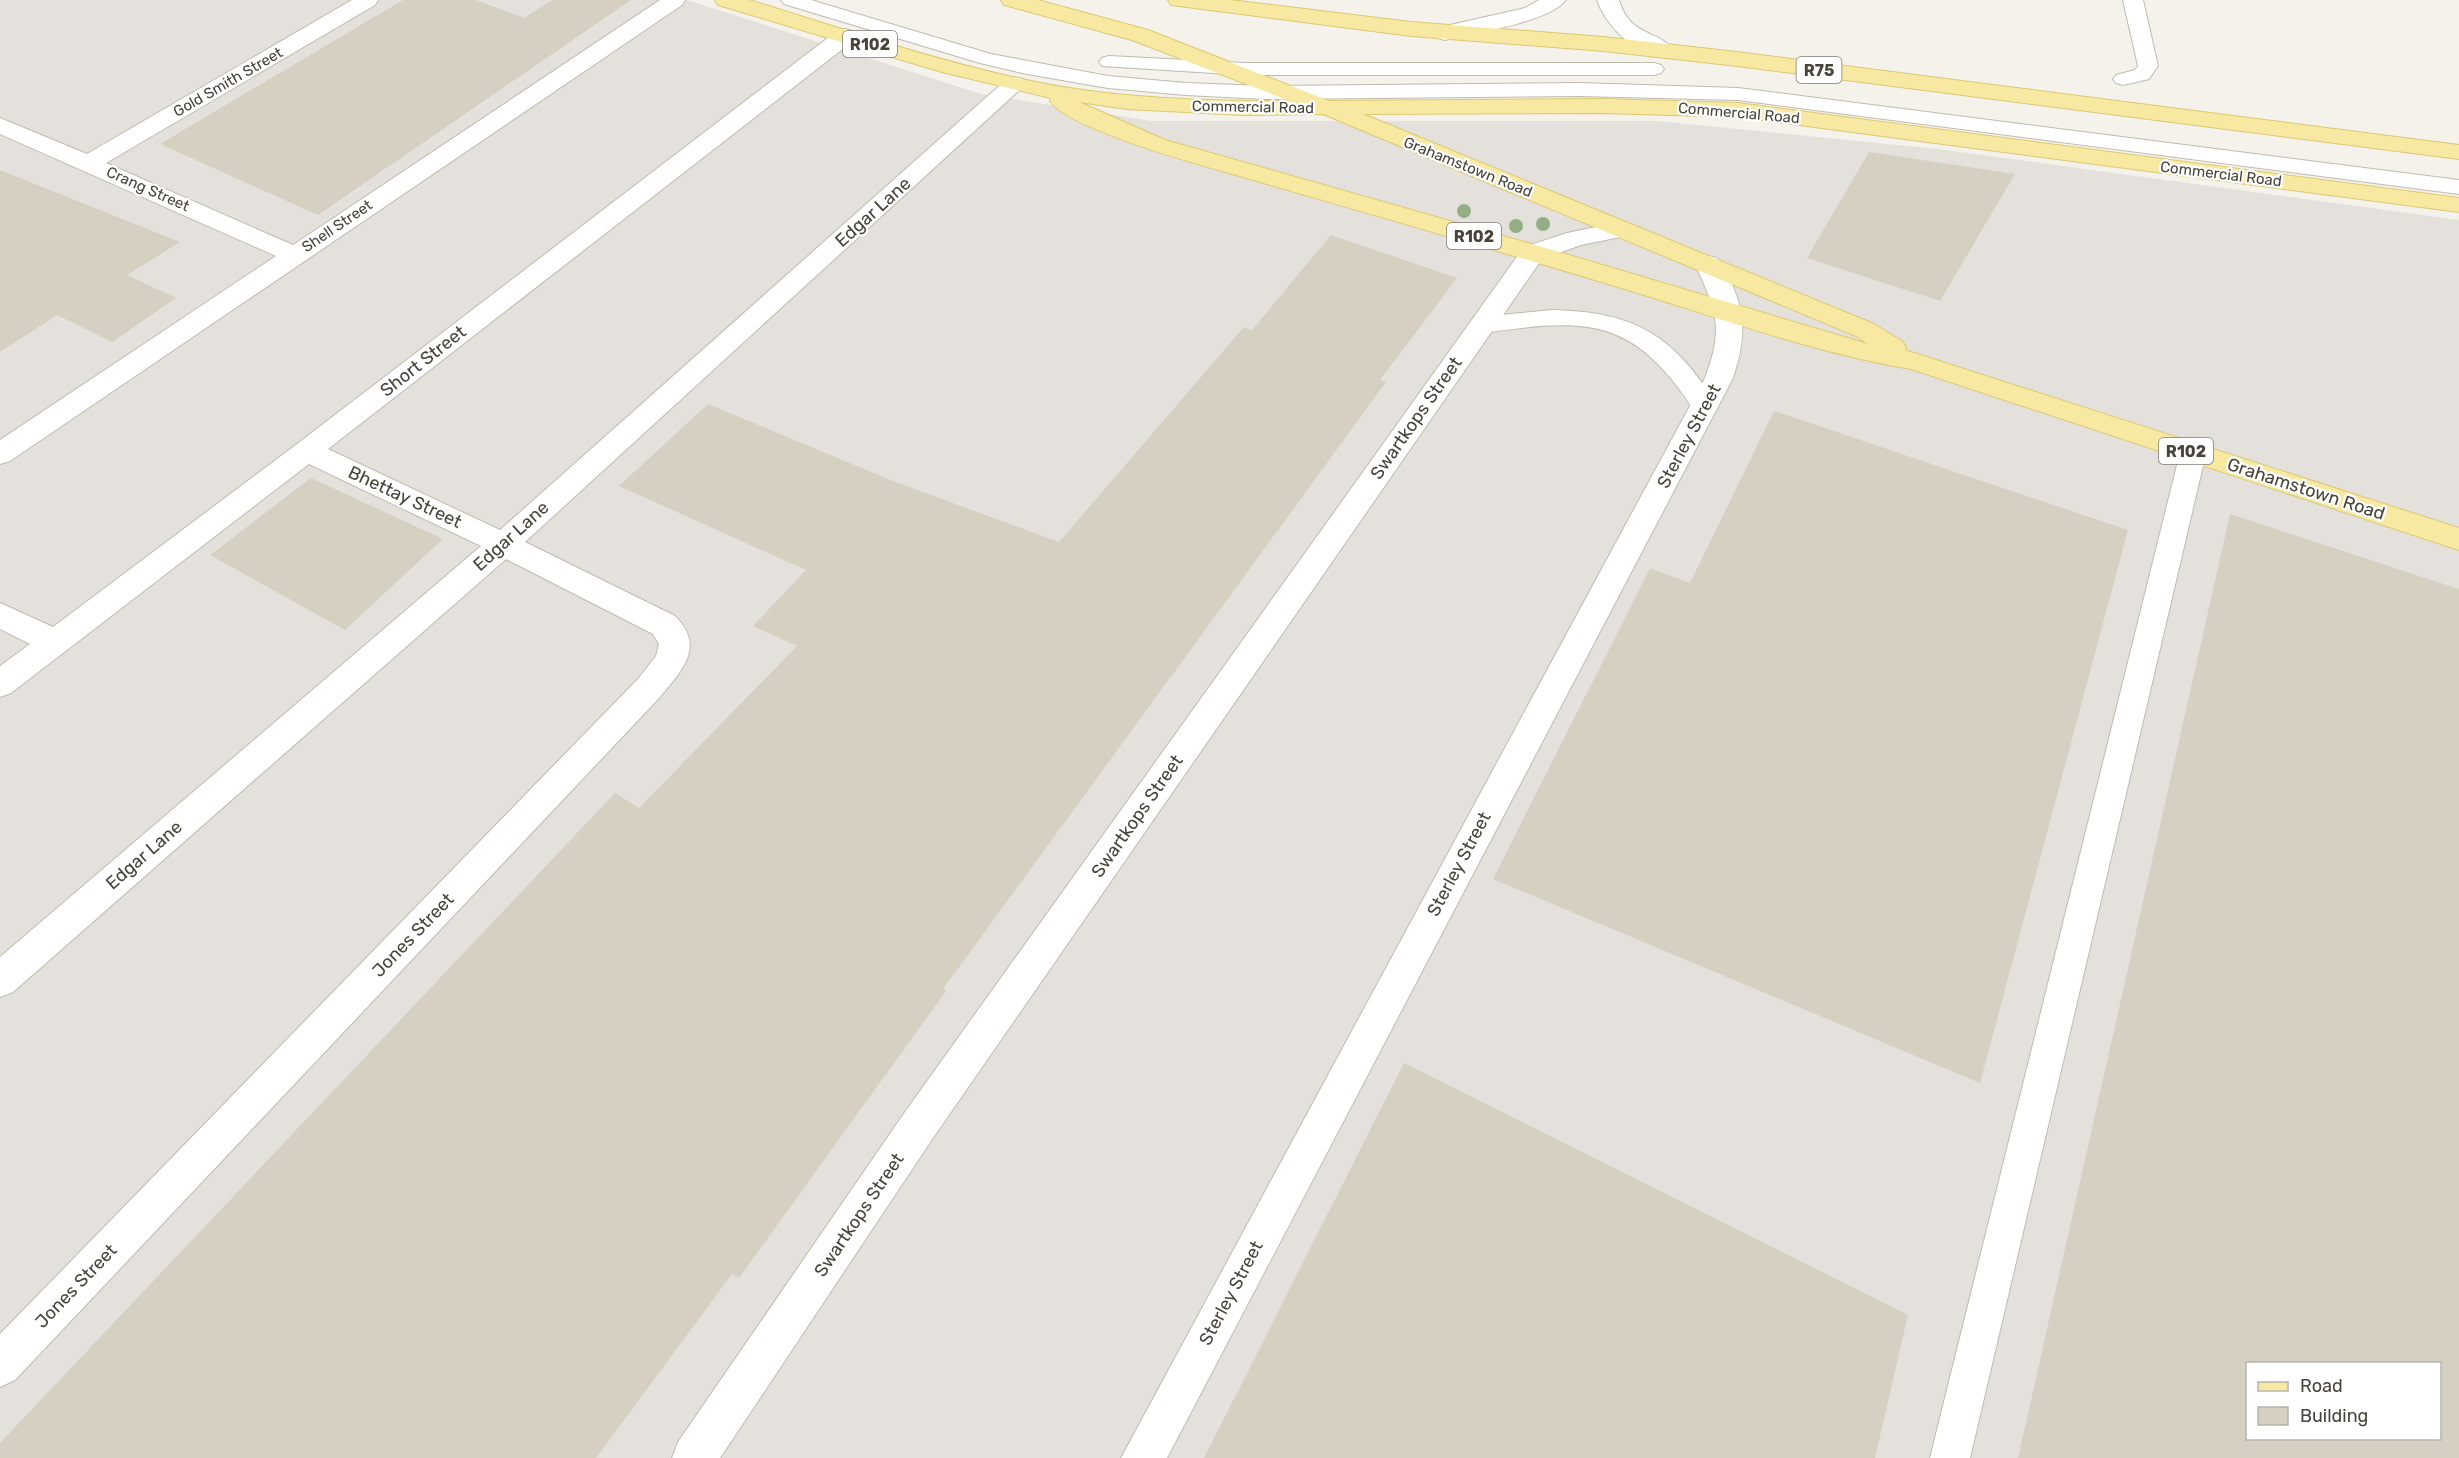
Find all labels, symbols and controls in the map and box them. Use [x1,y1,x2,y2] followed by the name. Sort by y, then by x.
[843,31,897,57] road number: R102
[170,43,286,121] street label: Gold Smith Street
[1796,57,1842,83] road number: R75
[1192,97,1314,117] street label: Commercial Road
[1677,99,1801,127] street label: Commercial Road
[1401,133,1535,201] street label: Grahamstown Road
[2159,158,2283,190] street label: Commercial Road
[104,163,192,215] street label: Crang Street
[831,172,915,252] street label: Edgar Lane
[298,196,376,256] street label: Shell Street
[1447,223,1501,249] road number: R102
[376,321,470,401] street label: Short Street
[1365,352,1467,484] street label: Swartkops Street
[1652,380,1726,492] street label: Sterley Street
[2159,438,2213,464] road number: R102
[2224,453,2388,525] street label: Grahamstown Road
[345,461,465,533] street label: Bhettay Street
[469,496,553,576] street label: Edgar Lane
[1086,750,1188,882] street label: Swartkops Street
[1422,808,1496,920] street label: Sterley Street
[101,816,187,894] street label: Edgar Lane
[367,888,459,982] street label: Jones Street
[809,1149,909,1281] street label: Swartkops Street
[1194,1237,1268,1349] street label: Sterley Street
[30,1239,122,1333] street label: Jones Street
[2246,1362,2441,1440] legend
[2300,1375,2343,1397] text: Road
[2300,1405,2368,1427] text: Building

